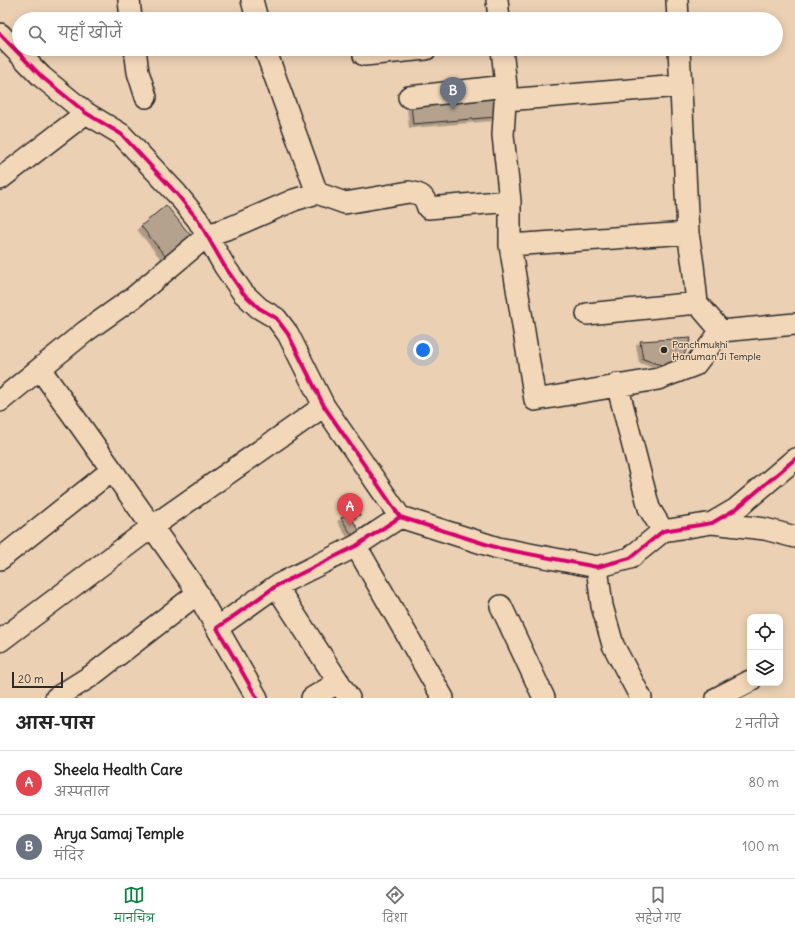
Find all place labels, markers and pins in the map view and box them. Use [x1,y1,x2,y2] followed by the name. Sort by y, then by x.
[440,77,466,110] pin: B
[672,338,761,363] place label: Panchmukhi Hanuman Ji Temple
[659,345,669,355] marker: Panchmukhi Hanuman Ji Temple
[337,493,363,526] pin: A

